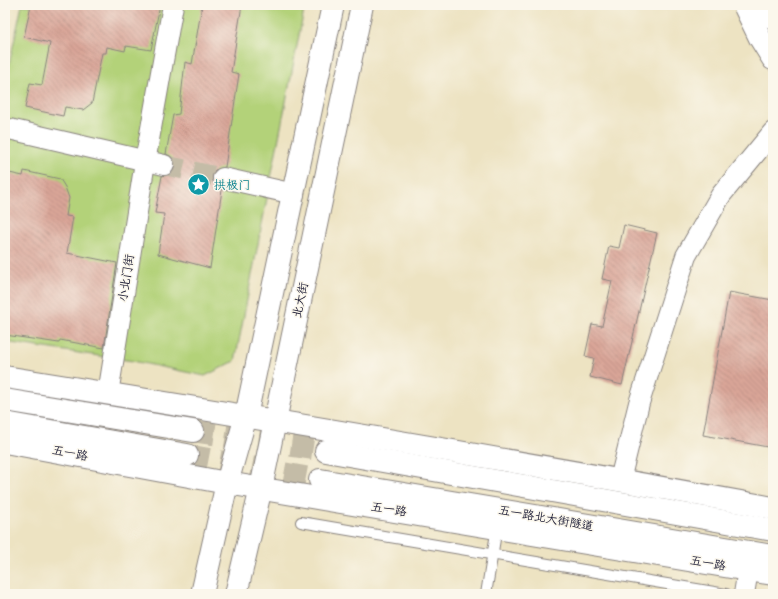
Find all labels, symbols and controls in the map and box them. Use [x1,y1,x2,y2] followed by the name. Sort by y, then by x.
[185,172,211,198] place icon: 拱极门
[214,178,250,194] place label: 拱极门
[115,253,139,303] street label: 小北门街
[289,281,313,319] street label: 北大街
[51,443,89,465] street label: 五一路
[370,499,408,521] street label: 五一路
[497,503,594,535] street label: 五一路北大街隧道
[689,553,727,575] street label: 五一路

